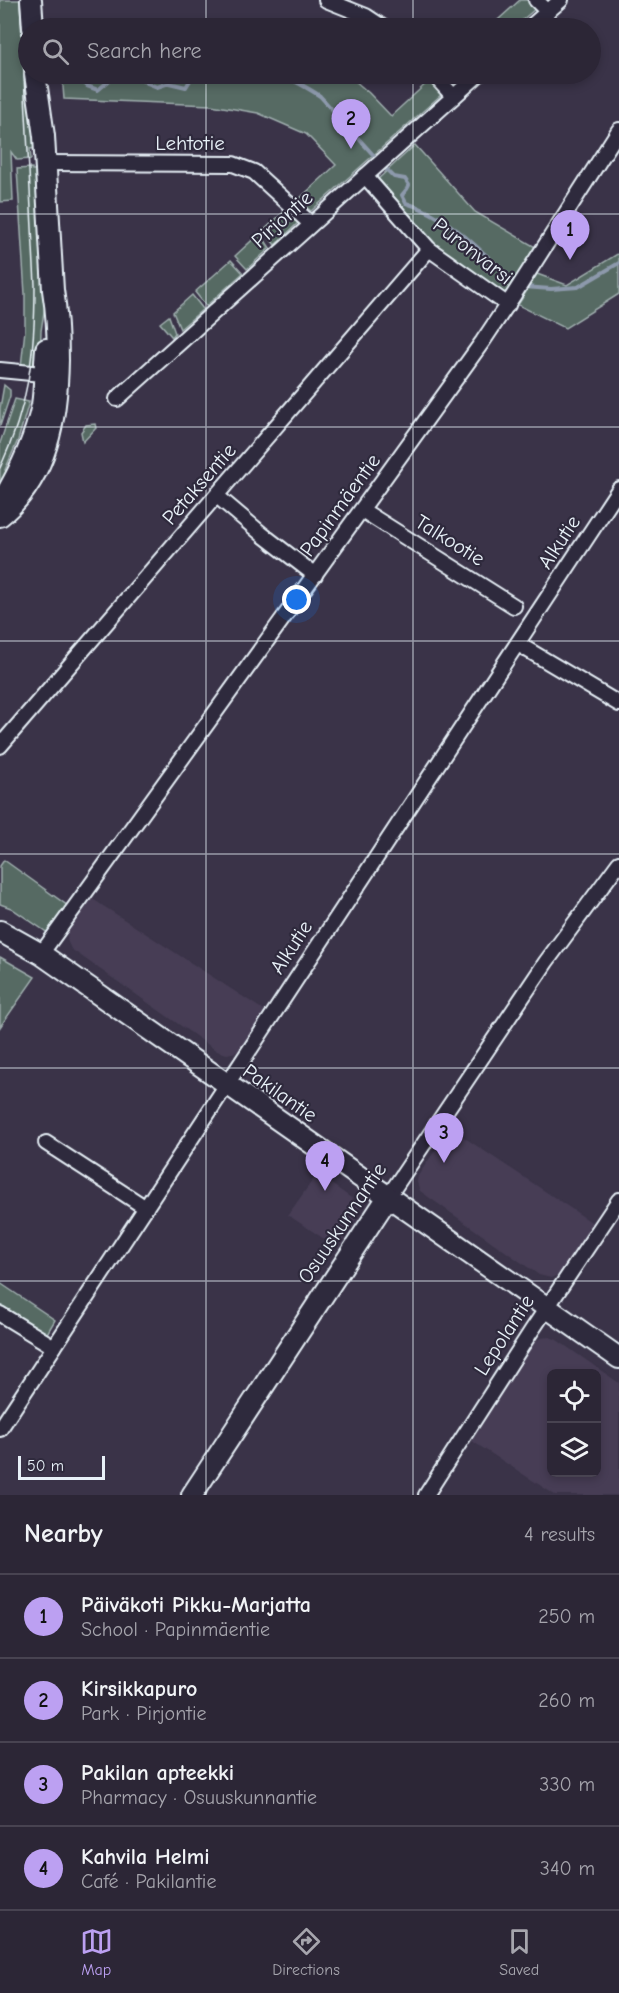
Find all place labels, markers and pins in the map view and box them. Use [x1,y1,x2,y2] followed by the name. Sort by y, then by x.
[332,100,370,149] pin: 2
[550,210,590,260] pin: 1
[424,1114,464,1163] pin: 3
[306,1142,344,1191] pin: 4

